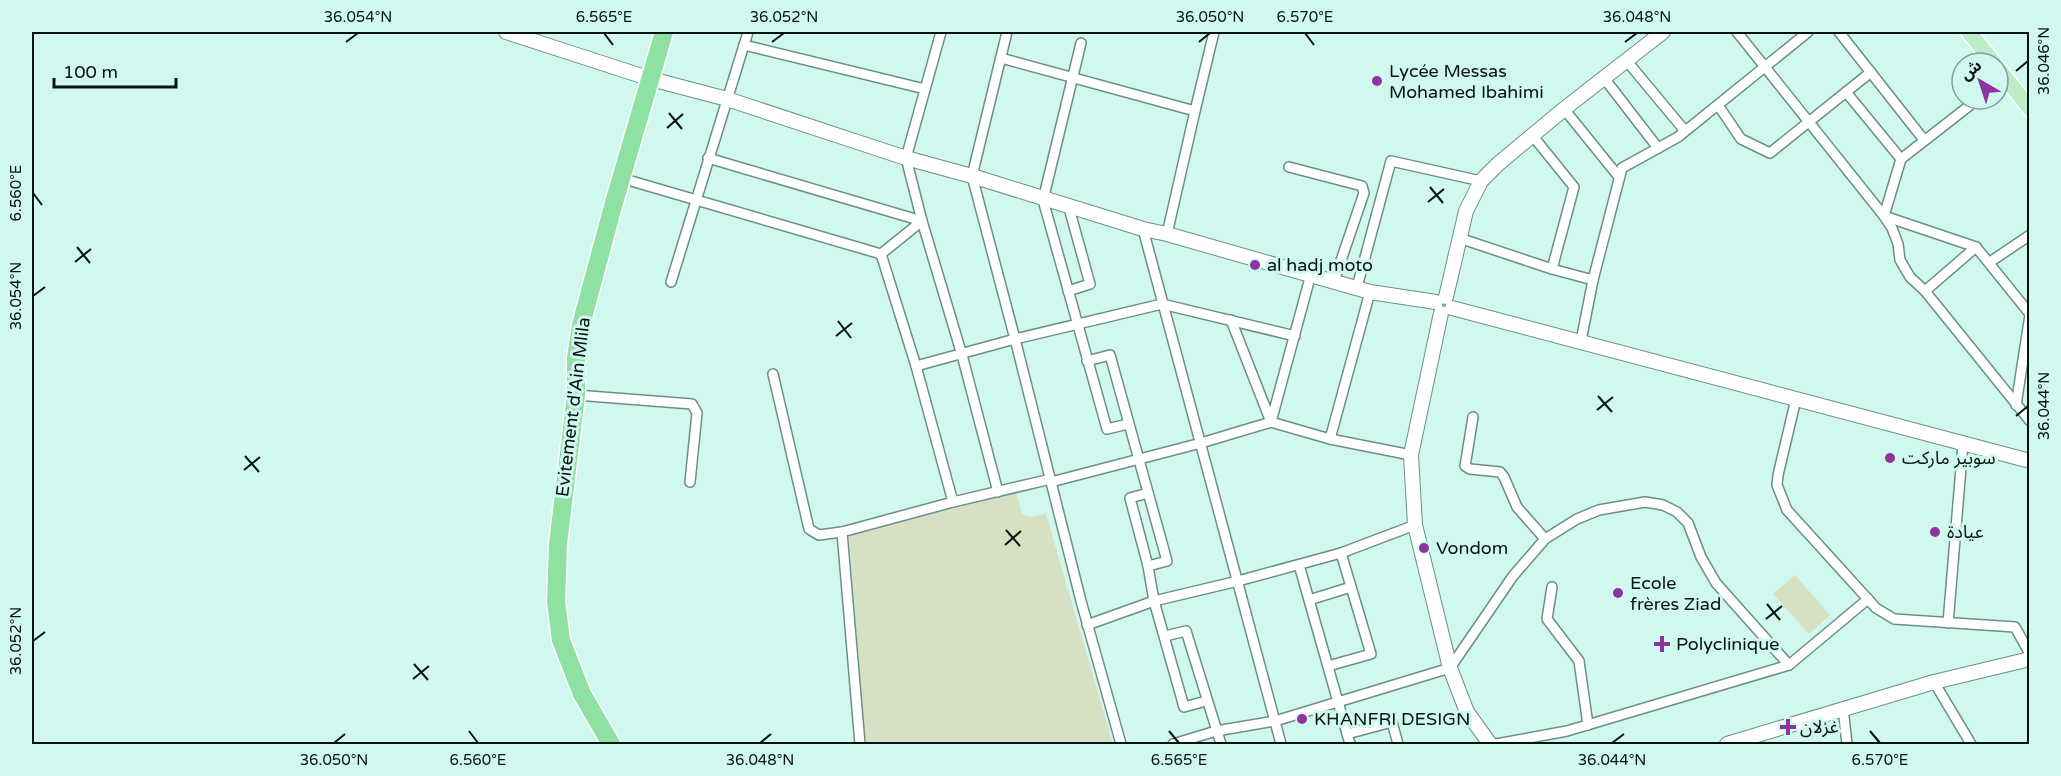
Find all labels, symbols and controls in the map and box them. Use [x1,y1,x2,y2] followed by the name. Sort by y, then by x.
[324,8,392,26] text: 36.054°N
[576,8,632,26] text: 6.565°E
[750,8,818,26] text: 36.052°N
[1176,8,1244,26] text: 36.050°N
[1277,8,1333,26] text: 6.570°E
[1603,8,1671,26] text: 36.048°N
[2035,27,2053,95] text: 36.046°N
[54,51,176,89] scale bar
[1950,51,2010,111] north arrow
[1956,55,1986,85] text: ش
[1389,60,1544,103] place label: Lycée Messas Mohamed Ibahimi
[63,61,118,83] text: 100 m
[1370,74,1384,88] marker: Lycée Messas Mohamed Ibahimi
[7,165,25,221] text: 6.560°E
[1267,254,1373,276] place label: al hadj moto
[1248,258,1262,272] marker: al hadj moto
[7,262,25,330] text: 36.054°N
[551,316,595,498] street label: Evitement d'Ain Mlila
[2035,372,2053,440] text: 36.044°N
[1902,447,1996,469] place label: سوبير ماركت
[1883,451,1897,465] marker: سوبير ماركت
[1947,521,1984,543] place label: عيادة
[1928,525,1942,539] marker: عيادة
[1436,537,1508,559] place label: Vondom
[1417,541,1431,555] marker: Vondom
[1630,572,1721,615] place label: Ecole frères Ziad
[1611,586,1625,600] marker: Ecole frères Ziad
[7,607,25,675] text: 36.052°N
[1676,633,1779,655] place label: Polyclinique
[1653,635,1671,653] marker: Polyclinique
[1314,708,1470,730] place label: KHANFRI DESIGN
[1295,712,1309,726] marker: KHANFRI DESIGN
[1800,716,1839,738] place label: غزلان
[1781,720,1795,734] marker: غزلان
[300,751,368,769] text: 36.050°N
[450,751,506,769] text: 6.560°E
[726,751,794,769] text: 36.048°N
[1151,751,1207,769] text: 6.565°E
[1578,751,1646,769] text: 36.044°N
[1852,751,1908,769] text: 6.570°E

